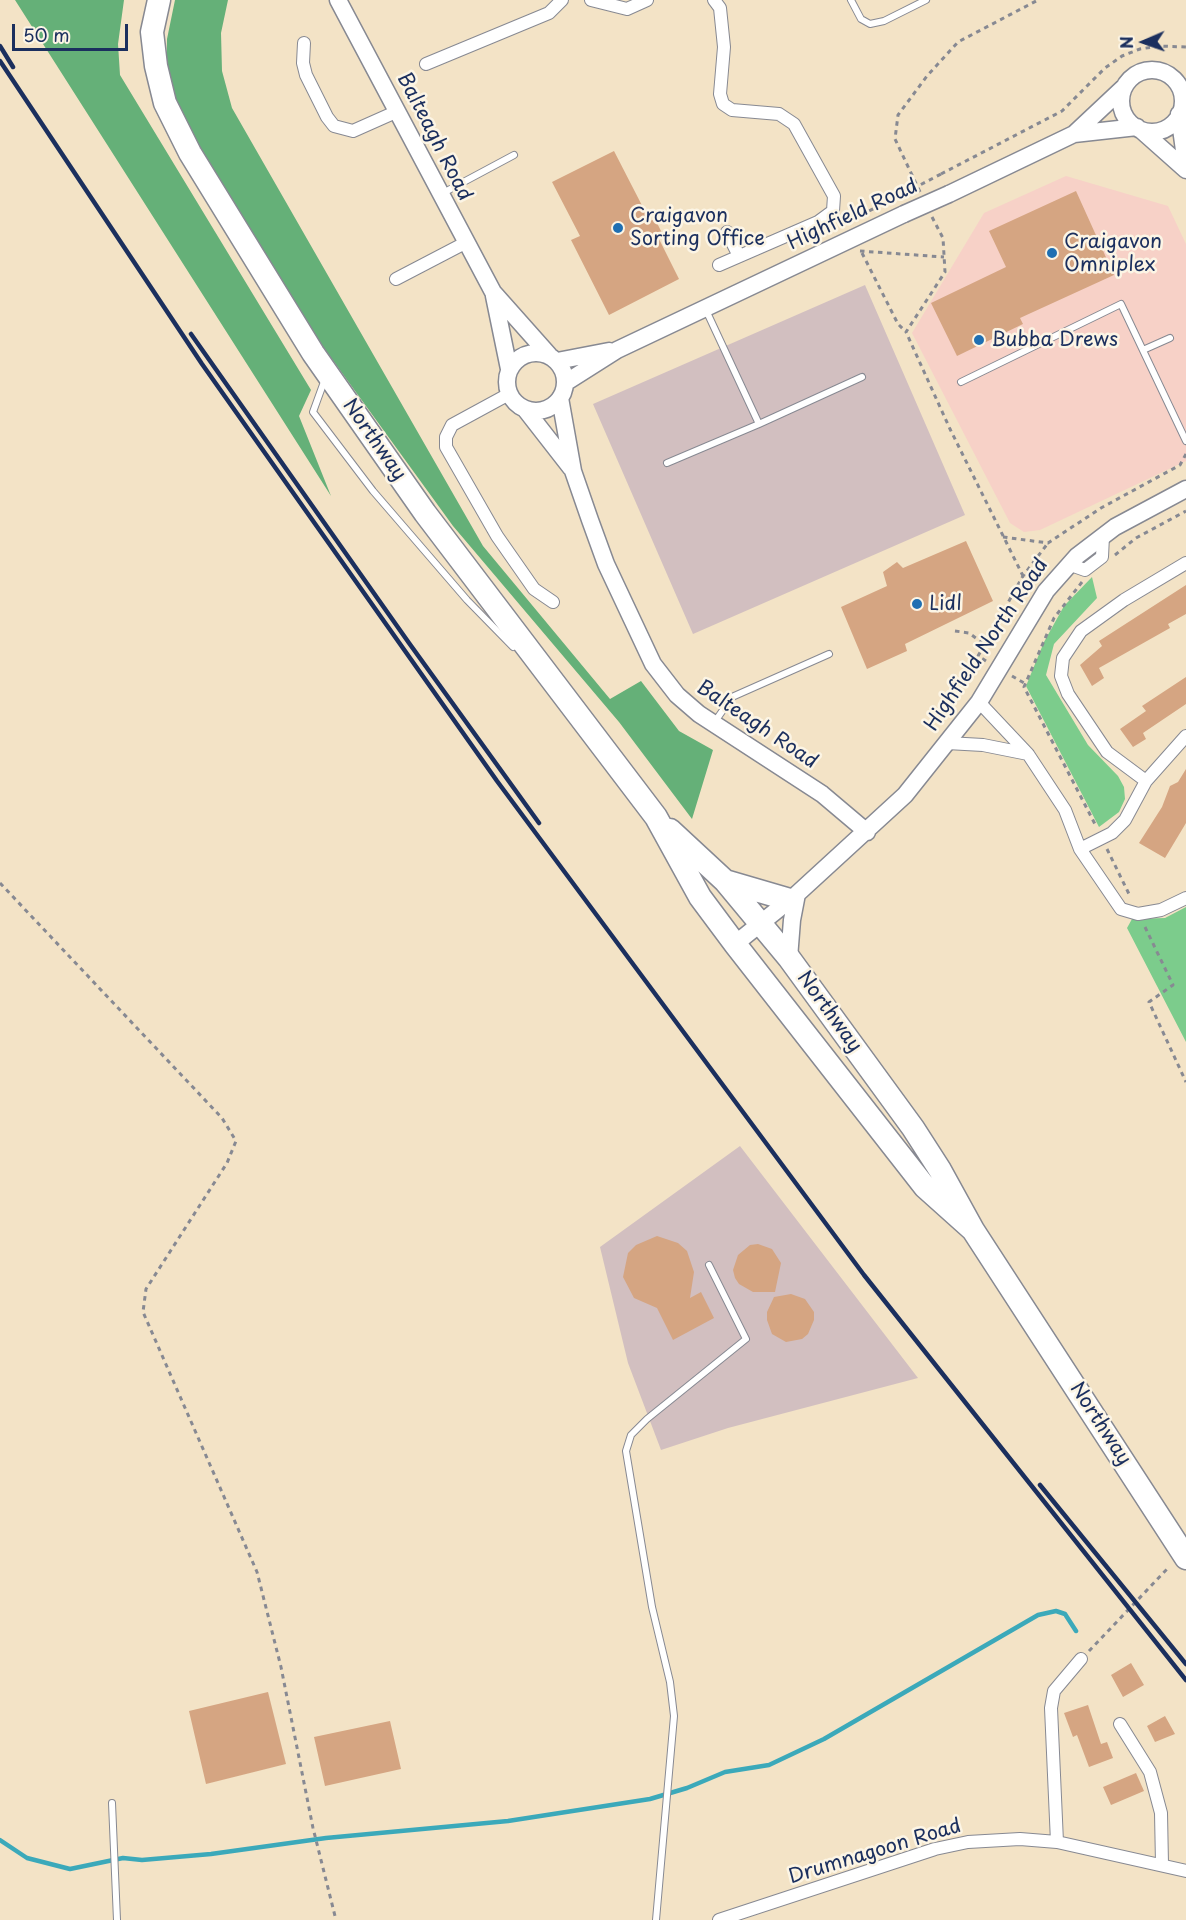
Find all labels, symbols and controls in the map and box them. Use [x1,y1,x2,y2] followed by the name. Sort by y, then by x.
[15,12,130,50] scale bar
[1114,12,1174,72] north arrow
[23,21,70,48] text: 50 m
[1114,36,1138,49] text: N
[391,69,477,205] street label: Balteagh Road
[784,174,922,256] street label: Highfield Road
[630,204,765,251] place label: Craigavon Sorting Office
[611,221,625,235] marker: Craigavon Sorting Office
[1064,230,1162,277] place label: Craigavon Omniplex
[1045,246,1059,260] marker: Craigavon Omniplex
[991,328,1118,352] place label: Bubba Drews
[972,333,986,347] marker: Bubba Drews
[337,394,411,486] street label: Northway
[920,554,1054,736] street label: Highfield North Road
[929,592,962,616] place label: Lidl
[910,597,924,611] marker: Lidl
[692,676,822,774] street label: Balteagh Road
[792,967,866,1057] street label: Northway
[1064,1378,1136,1470] street label: Northway
[786,1814,964,1890] street label: Drumnagoon Road

